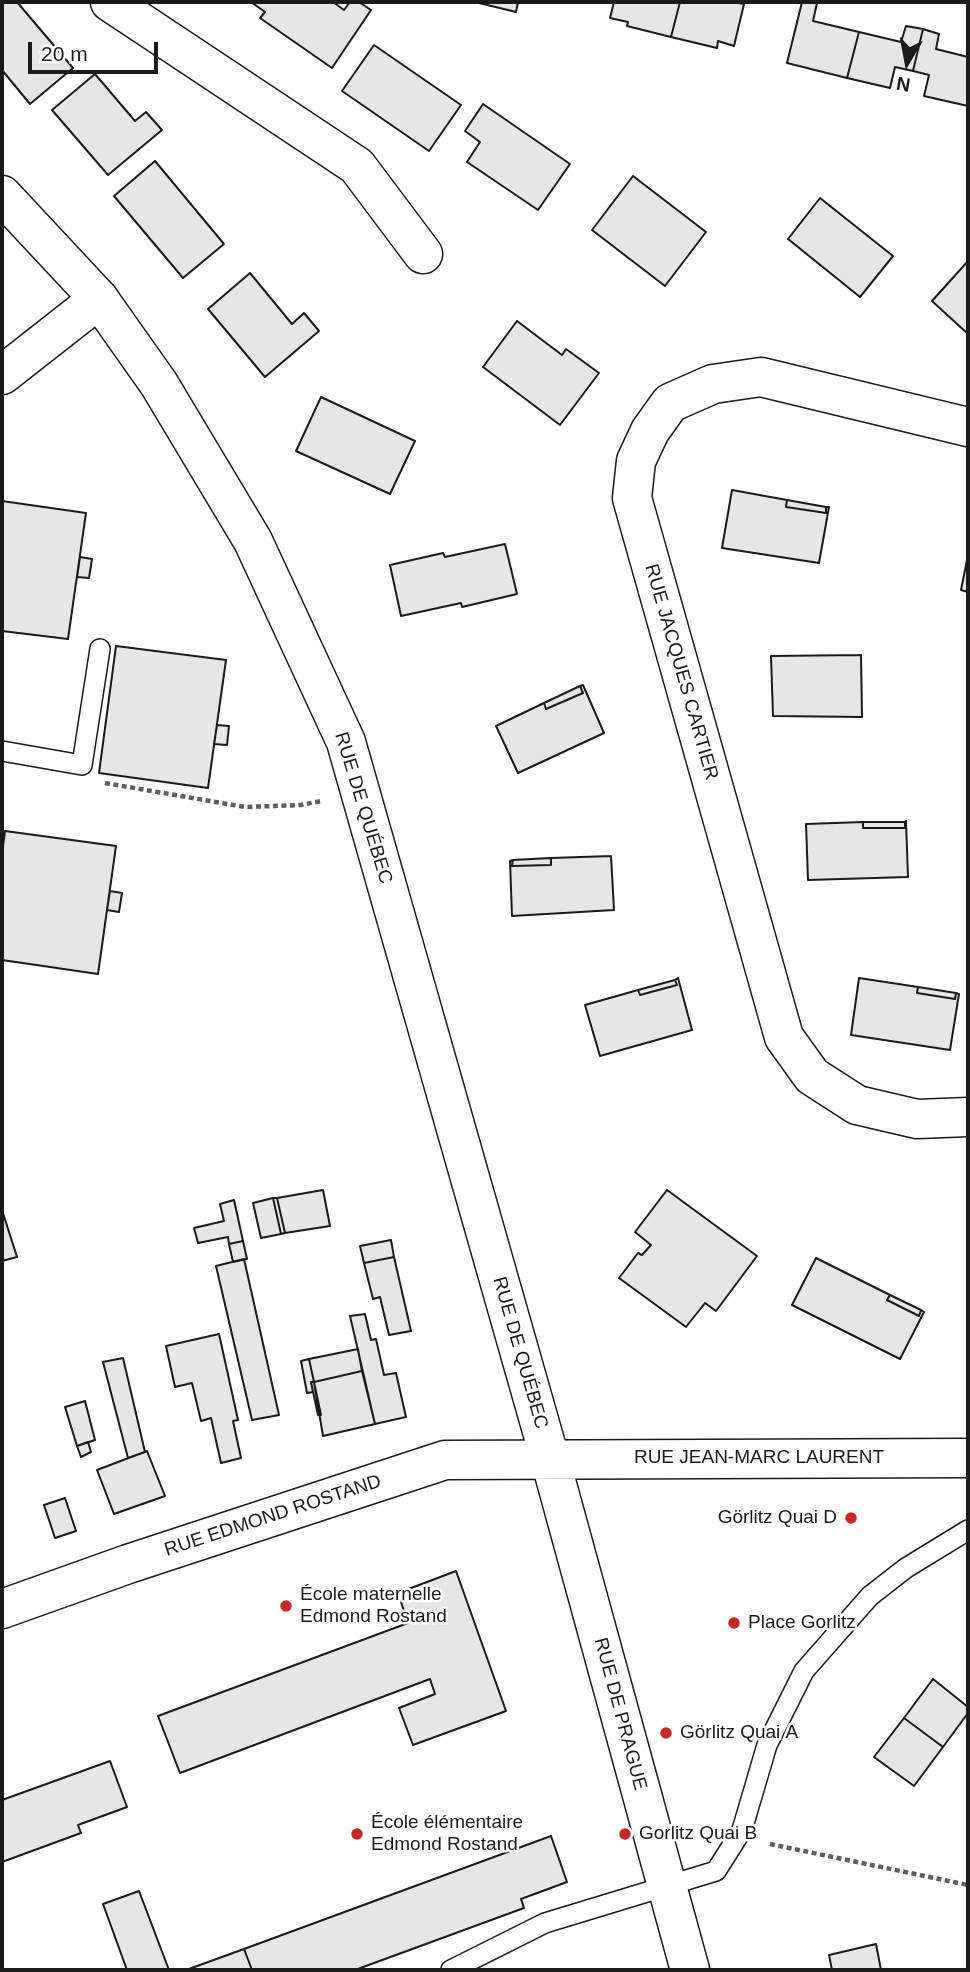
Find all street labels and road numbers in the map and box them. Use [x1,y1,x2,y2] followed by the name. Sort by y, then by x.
[639,561,723,783] street label: RUE JACQUES CARTIER
[329,729,397,887] street label: RUE DE QUÉBEC
[487,1274,553,1432] street label: RUE DE QUÉBEC
[634,1447,884,1469] street label: RUE JEAN-MARC LAURENT
[162,1470,384,1562] street label: RUE EDMOND ROSTAND
[589,1635,651,1793] street label: RUE DE PRAGUE

